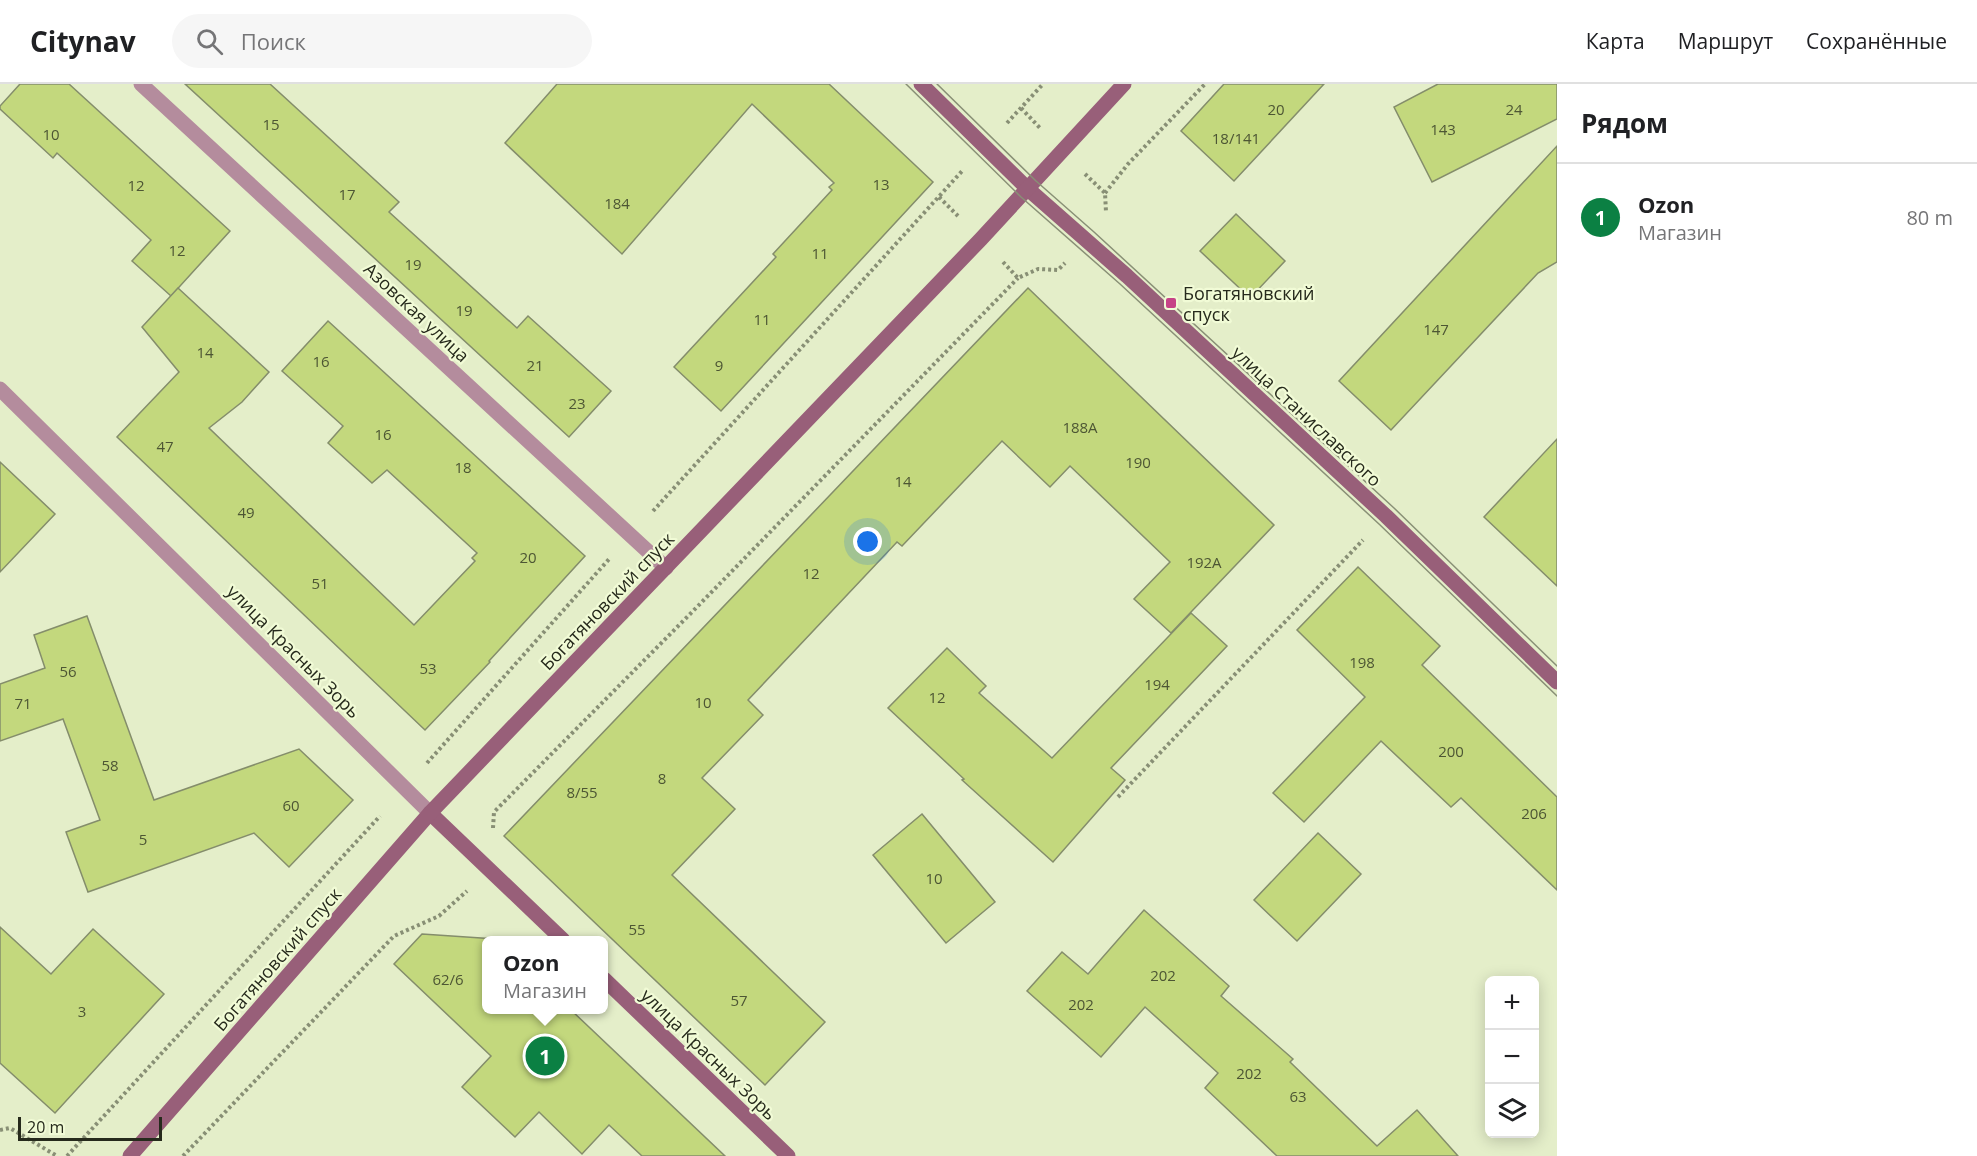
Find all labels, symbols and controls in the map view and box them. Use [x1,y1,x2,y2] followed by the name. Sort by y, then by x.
[172,14,592,68] search box
[30,22,136,60] text: Citynav
[193,25,226,58] icon: search
[241,26,306,56] text: Поиск
[1586,27,1645,55] text: Карта
[1678,27,1773,55] text: Маршрут
[1806,27,1947,55] text: Сохранённые
[1267,99,1285,119] house number: 20
[1505,99,1523,119] house number: 24
[1581,105,1668,141] text: Рядом
[262,114,280,134] house number: 15
[1430,119,1456,139] house number: 143
[42,124,60,144] house number: 10
[1212,128,1260,148] house number: 18/141
[872,174,890,194] house number: 13
[127,175,145,195] house number: 12
[338,184,356,204] house number: 17
[1638,189,1694,219] text: Ozon
[604,193,630,213] house number: 184
[1595,204,1606,231] text: 1
[1906,204,1953,231] text: 80 m
[1638,219,1722,246] text: Магазин
[168,240,186,260] house number: 12
[811,243,829,263] house number: 11
[404,254,422,274] house number: 19
[359,257,475,367] street label: Азовская улица
[1183,281,1314,326] place label: Богатяновский спуск
[1164,296,1178,310] marker: Богатяновский спуск
[455,300,473,320] house number: 19
[753,309,771,329] house number: 11
[1423,319,1449,339] house number: 147
[1227,340,1387,492] street label: улица Станиславского
[196,342,214,362] house number: 14
[312,351,330,371] house number: 16
[526,355,544,375] house number: 21
[715,355,723,375] house number: 9
[568,393,586,413] house number: 23
[1062,417,1098,437] house number: 188А
[374,424,392,444] house number: 16
[156,436,174,456] house number: 47
[1125,452,1151,472] house number: 190
[454,457,472,477] house number: 18
[894,471,912,491] house number: 14
[237,502,255,522] house number: 49
[535,526,680,675] street label: Богатяновский спуск
[853,527,882,556] your location
[519,547,537,567] house number: 20
[1186,552,1222,572] house number: 192А
[802,563,820,583] house number: 12
[311,573,329,593] house number: 51
[222,579,366,723] street label: улица Красных Зорь
[1349,652,1375,672] house number: 198
[419,658,437,678] house number: 53
[59,661,77,681] house number: 56
[1144,674,1170,694] house number: 194
[928,687,946,707] house number: 12
[694,692,712,712] house number: 10
[14,693,32,713] house number: 71
[1438,741,1464,761] house number: 200
[101,755,119,775] house number: 58
[658,768,666,788] house number: 8
[566,782,598,802] house number: 8/55
[282,795,300,815] house number: 60
[1521,803,1547,823] house number: 206
[139,829,147,849] house number: 5
[925,868,943,888] house number: 10
[208,882,346,1036] street label: Богатяновский спуск
[628,919,646,939] house number: 55
[482,936,608,1014] popup
[503,947,559,977] text: Ozon
[1150,965,1176,985] house number: 202
[432,969,464,989] house number: 62/6
[1485,976,1539,1138] map controls
[1485,976,1539,1030] button: +
[503,977,587,1004] text: Магазин
[636,983,782,1125] street label: улица Красных Зорь
[730,990,748,1010] house number: 57
[1068,994,1094,1014] house number: 202
[78,1001,86,1021] house number: 3
[1485,1030,1539,1084] button: −
[526,1034,564,1078] pin: 1
[1236,1063,1262,1083] house number: 202
[1485,1084,1539,1138] button: layers
[1289,1086,1307,1106] house number: 63
[18,1114,162,1142] scale bar
[27,1116,64,1138] text: 20 m

